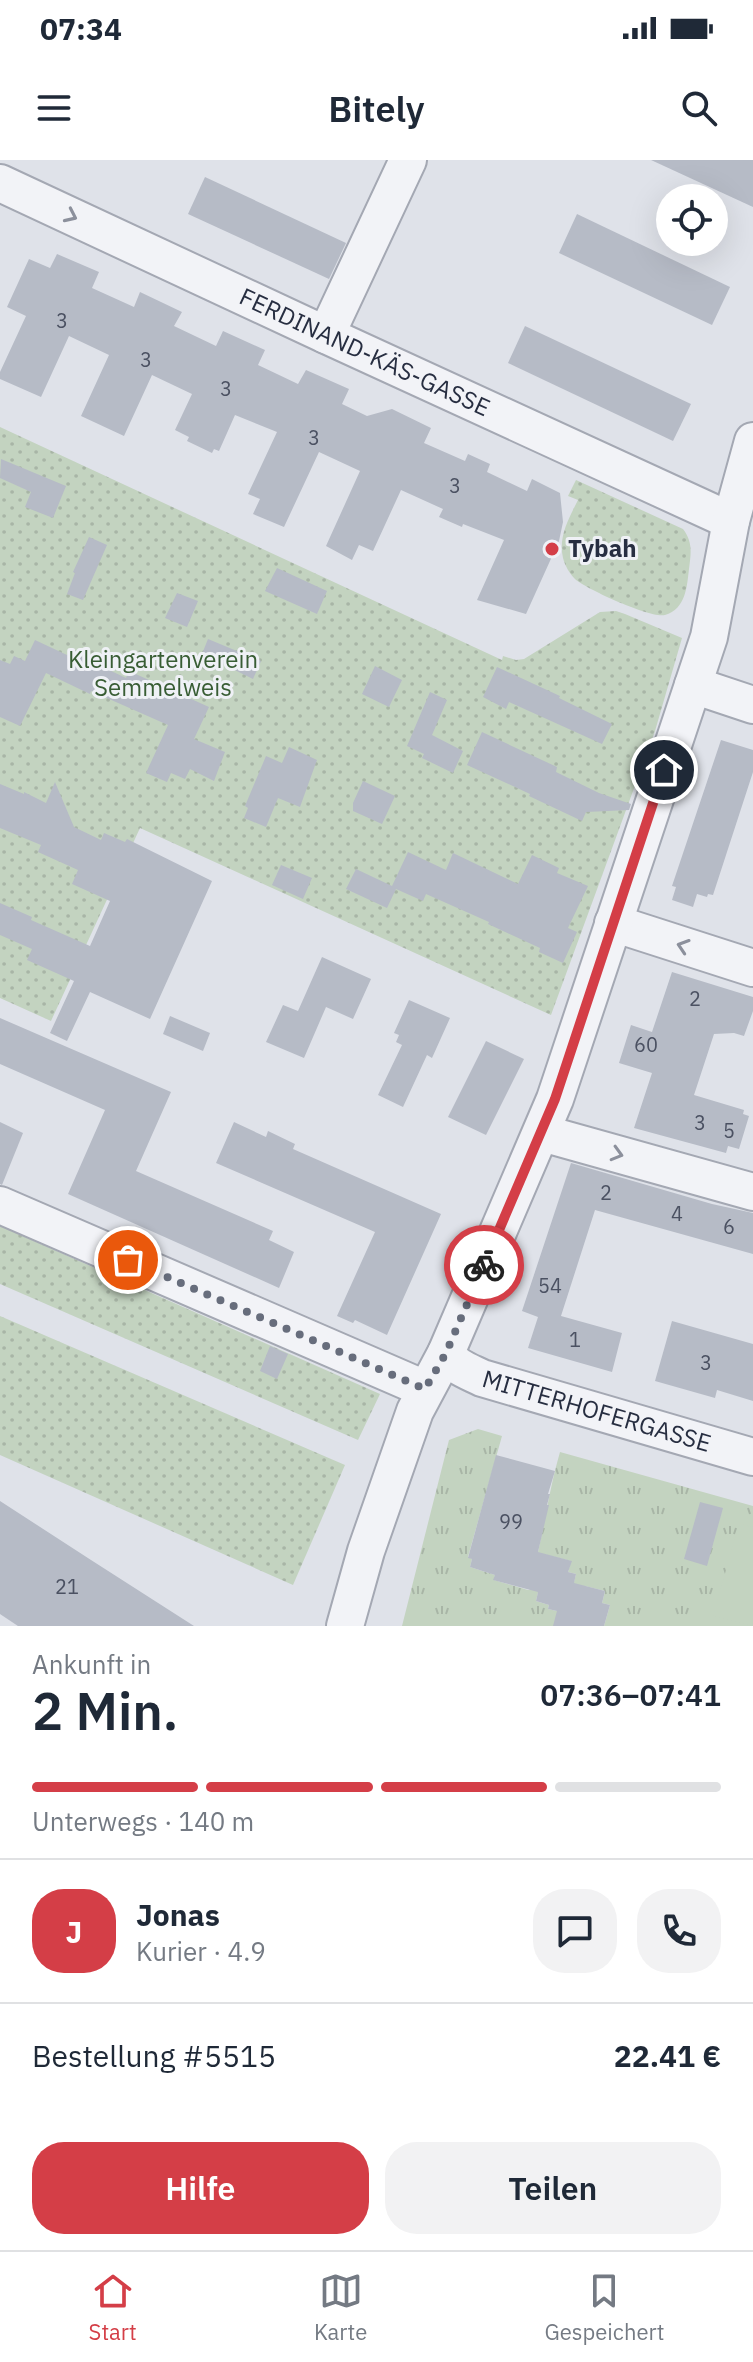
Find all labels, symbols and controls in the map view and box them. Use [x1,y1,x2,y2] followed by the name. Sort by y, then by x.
[40,9,122,48] text: 07:34
[328,85,425,132] text: Bitely
[32,86,76,130] icon: menu
[677,86,721,130] icon: search
[656,184,728,256] map controls
[656,184,728,256] button: locate
[62,206,77,222] one-way arrow
[235,280,495,423] street label: FERDINAND-KÄS-GASSE
[56,307,68,334] house number: 3
[140,346,152,373] house number: 3
[220,375,232,402] house number: 3
[308,424,320,451] house number: 3
[449,472,461,499] house number: 3
[568,532,637,564] place label: Tybah
[543,540,561,558] marker: Tybah
[68,643,258,703] park label: Kleingartenverein Semmelweis
[630,736,698,804] pin
[642,748,686,792] icon: home
[677,939,691,955] one-way arrow
[689,985,701,1012] house number: 2
[634,1031,658,1058] house number: 60
[694,1109,706,1136] house number: 3
[723,1117,735,1144] house number: 5
[609,1145,623,1161] one-way arrow
[600,1179,612,1206] house number: 2
[671,1200,683,1227] house number: 4
[723,1213,735,1240] house number: 6
[444,1225,524,1305] courier
[94,1226,162,1294] pin
[106,1238,150,1282] icon: bag
[462,1243,506,1287] icon: bike
[538,1272,562,1299] house number: 54
[569,1326,581,1353] house number: 1
[700,1349,712,1376] house number: 3
[479,1362,715,1459] street label: MITTERHOFERGASSE
[499,1508,523,1535] house number: 99
[55,1573,79,1600] house number: 21
[32,1647,151,1681] text: Ankunft in
[540,1675,721,1714] text: 07:36–07:41
[32,1677,178,1744] text: 2 Min.
[32,1804,254,1838] text: Unterwegs · 140 m
[533,1889,617,1973] button: chat
[637,1889,721,1973] button: phone
[136,1895,220,1934] text: Jonas
[66,1912,82,1951] text: J
[136,1934,266,1968] text: Kurier · 4.9
[32,2036,276,2075] text: Bestellung #5515
[614,2036,721,2075] text: 22.41 €
[32,2142,369,2234] button: Hilfe
[385,2142,721,2234] button: Teilen
[89,2269,137,2346] tab: Start
[314,2269,367,2346] tab: Karte
[544,2269,664,2346] tab: Gespeichert

